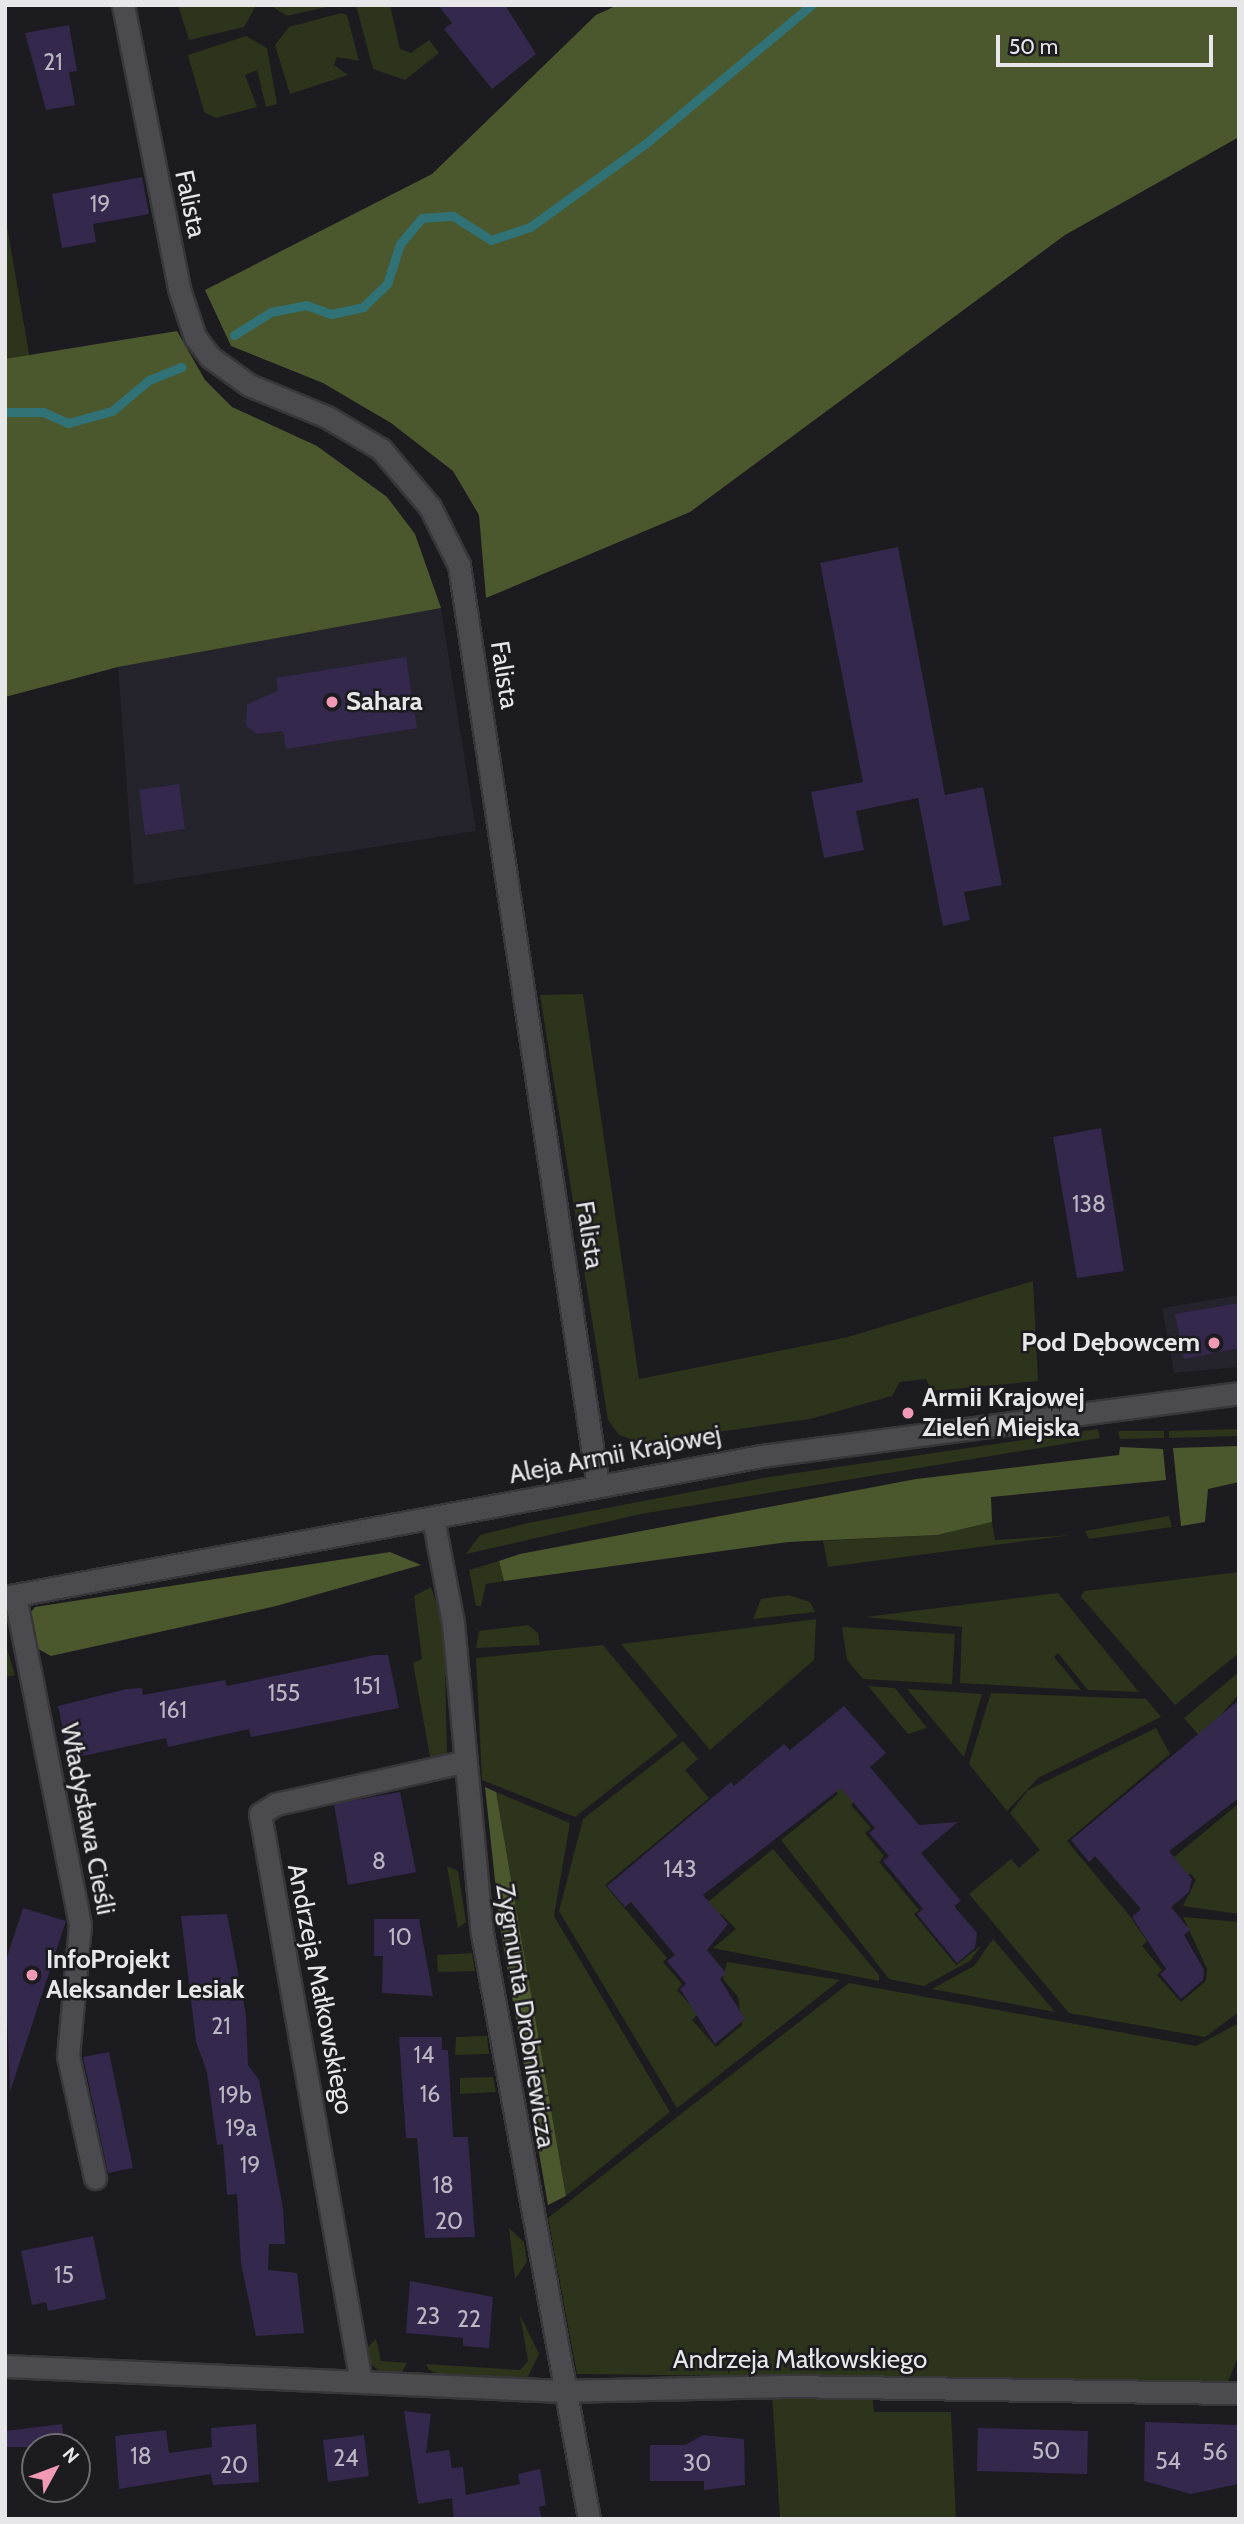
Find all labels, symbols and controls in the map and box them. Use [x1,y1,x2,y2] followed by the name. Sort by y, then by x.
[999,21,1216,65] scale bar
[1009,34,1058,59] text: 50 m
[43,48,63,76] house number: 21
[168,167,212,241] street label: Falista
[90,190,110,218] house number: 19
[483,639,525,711] street label: Falista
[346,686,423,718] place label: Sahara
[324,694,340,710] marker: Sahara
[1072,1190,1106,1218] house number: 138
[568,1199,610,1271] street label: Falista
[1021,1327,1200,1359] place label: Pod Dębowcem
[1206,1335,1222,1351] marker: Pod Dębowcem
[922,1382,1085,1444] place label: Armii Krajowej Zieleń Miejska
[900,1405,916,1421] marker: Armii Krajowej Zieleń Miejska
[506,1419,724,1491] street label: Aleja Armii Krajowej
[353,1672,381,1700] house number: 151
[268,1679,300,1707] house number: 155
[159,1696,187,1724] house number: 161
[53,1720,121,1918] street label: Władysława Cieśli
[372,1847,386,1875] house number: 8
[663,1855,697,1883] house number: 143
[280,1861,360,2117] street label: Andrzeja Małkowskiego
[489,1882,561,2150] street label: Zygmunta Drobniewicza
[388,1923,412,1951] house number: 10
[46,1944,245,2006] place label: InfoProjekt Aleksander Lesiak
[24,1967,40,1983] marker: InfoProjekt Aleksander Lesiak
[211,2012,231,2040] house number: 21
[414,2041,434,2069] house number: 14
[420,2080,440,2108] house number: 16
[218,2081,252,2109] house number: 19b
[225,2114,257,2142] house number: 19a
[240,2151,260,2179] house number: 19
[432,2171,454,2199] house number: 18
[435,2207,463,2235] house number: 20
[54,2261,74,2289] house number: 15
[416,2302,440,2330] house number: 23
[457,2305,481,2333] house number: 22
[673,2344,927,2376] street label: Andrzeja Małkowskiego
[21,2433,91,2503] north arrow
[1032,2437,1060,2465] house number: 50
[1202,2438,1228,2466] house number: 56
[130,2442,152,2470] house number: 18
[58,2443,84,2468] text: N
[333,2444,359,2472] house number: 24
[1155,2447,1181,2475] house number: 54
[683,2449,711,2477] house number: 30
[220,2451,248,2479] house number: 20

